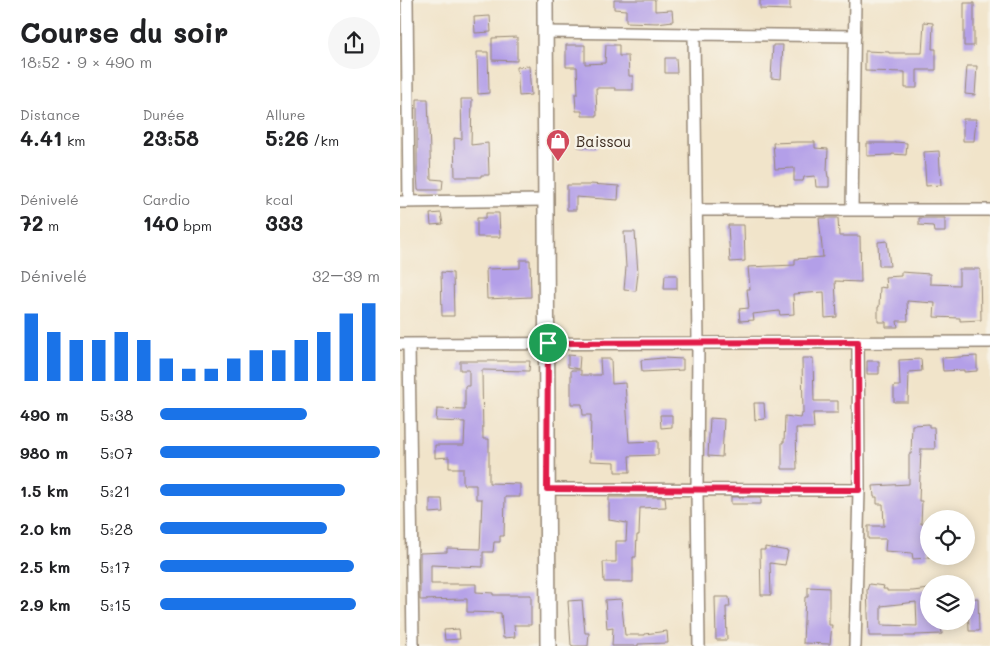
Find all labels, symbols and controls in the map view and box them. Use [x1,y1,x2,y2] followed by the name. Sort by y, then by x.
[20,14,228,50] text: Course du soir
[328,17,380,69] button: share
[20,51,152,72] text: 18:52 · 9 × 490 m
[20,105,80,124] text: Distance
[143,105,184,124] text: Durée
[265,105,305,124] text: Allure
[20,124,62,151] text: 4.41
[143,124,199,151] text: 23:58
[265,124,309,151] text: 5:26
[545,128,571,162] shop icon: Baissou
[62,131,85,150] text: km
[309,131,339,150] text: /km
[576,131,631,151] place label: Baissou
[20,190,79,209] text: Dénivelé
[143,190,190,209] text: Cardio
[265,190,293,209] text: kcal
[20,209,43,236] text: 72
[143,209,179,236] text: 140
[265,209,303,236] text: 333
[43,216,59,235] text: m
[179,216,212,235] text: bpm
[20,265,87,286] text: Dénivelé
[312,265,380,286] text: 32–39 m
[527,322,569,364] pin
[534,329,562,357] icon: arrive
[20,404,69,425] text: 490 m
[100,404,133,425] text: 5:38
[20,442,68,463] text: 980 m
[100,442,133,463] text: 5:07
[20,480,68,501] text: 1.5 km
[100,480,130,501] text: 5:21
[920,510,975,630] map controls
[920,510,975,565] button: locate
[20,518,71,539] text: 2.0 km
[100,518,133,539] text: 5:28
[20,556,70,577] text: 2.5 km
[100,556,130,577] text: 5:17
[920,575,975,630] button: layers
[20,594,71,615] text: 2.9 km
[100,594,131,615] text: 5:15

